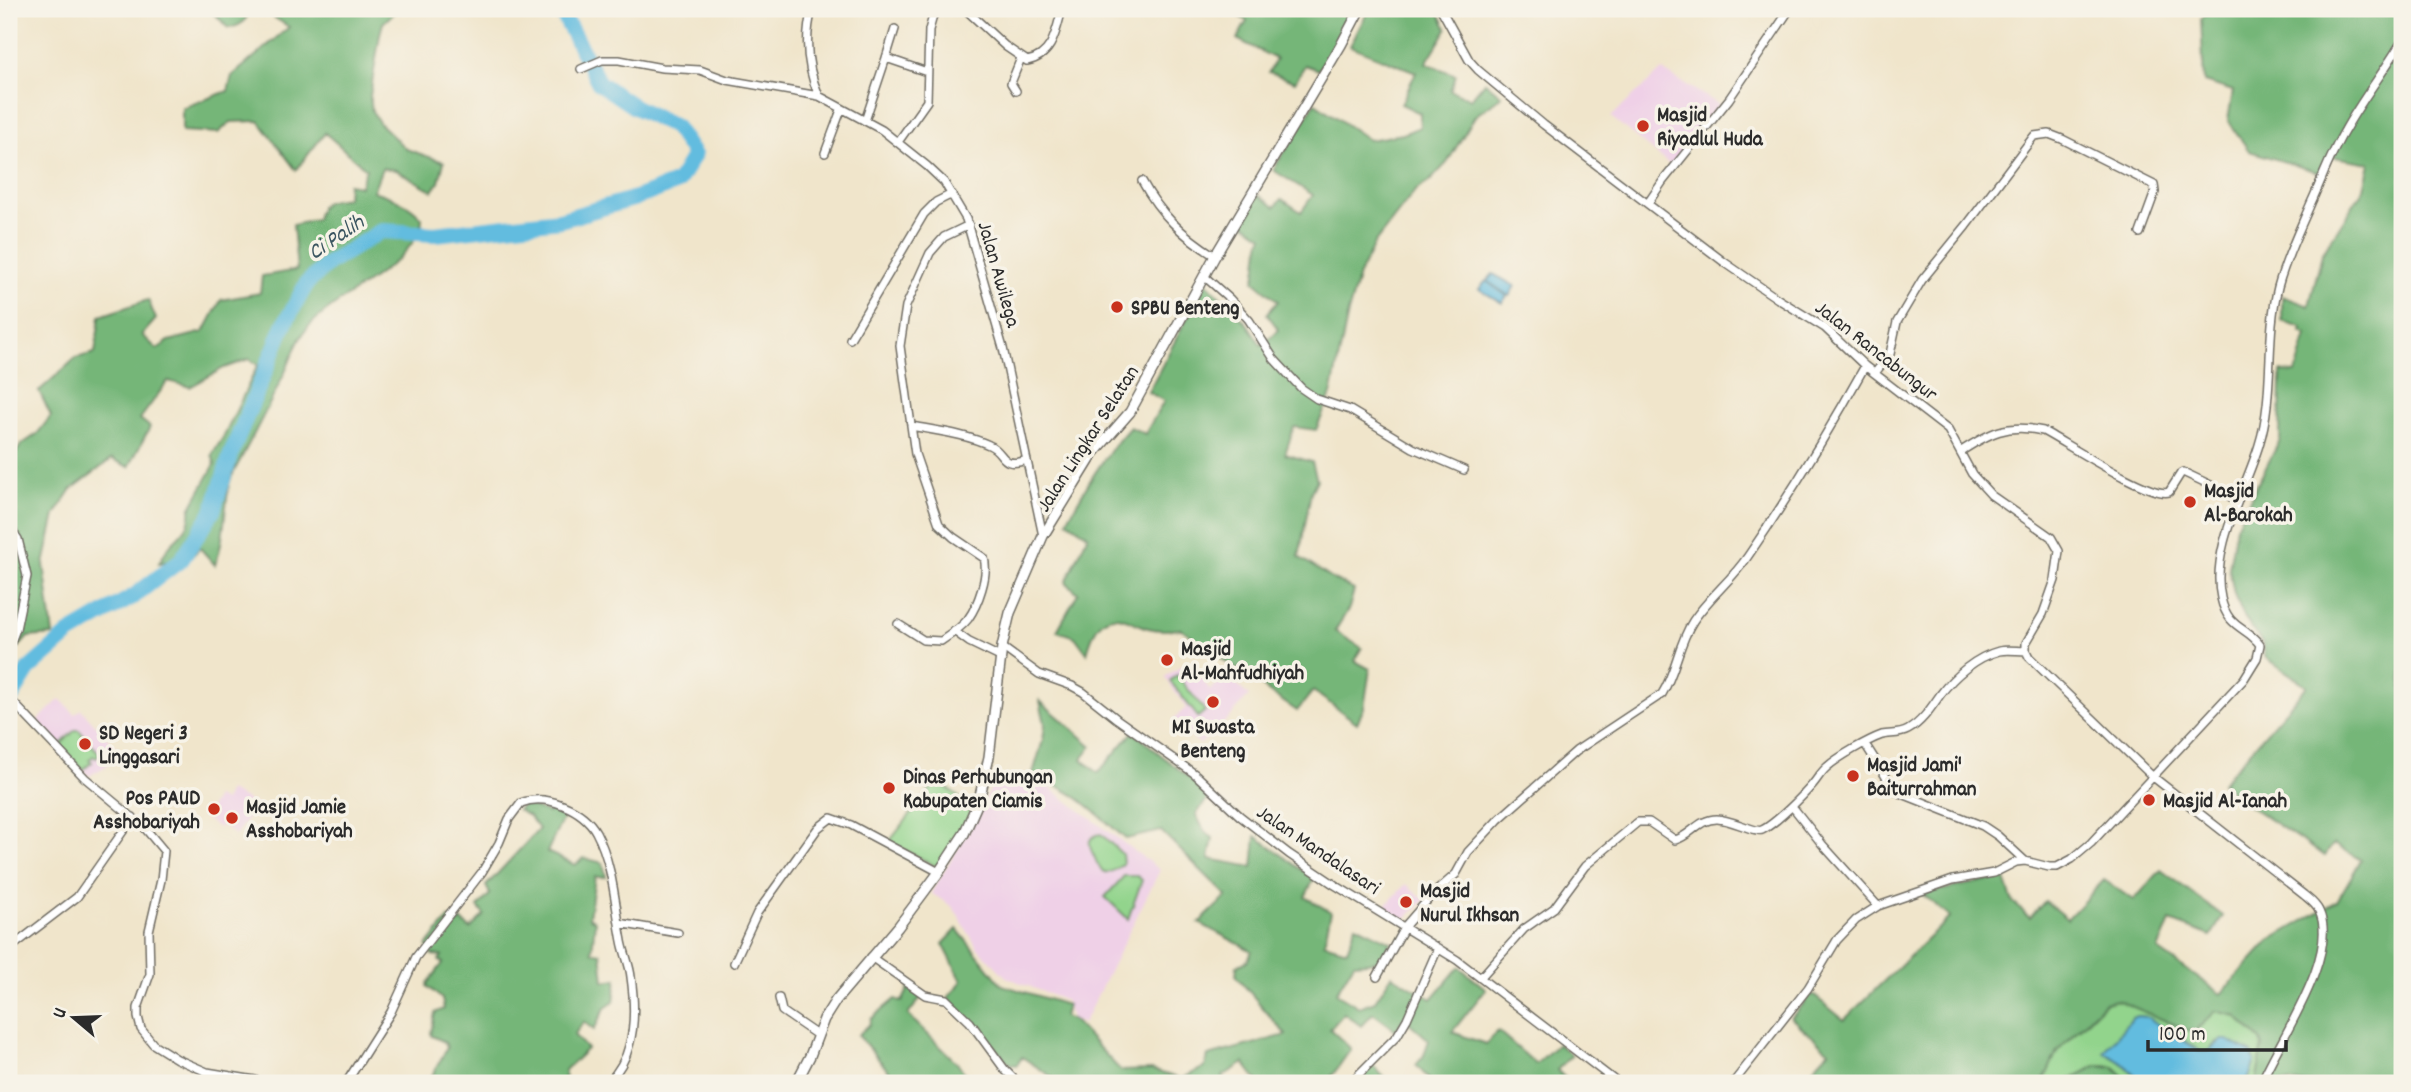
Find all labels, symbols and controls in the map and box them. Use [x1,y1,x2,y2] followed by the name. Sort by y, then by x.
[1657,102,1764,156] place label: Masjid Riyadlul Huda
[1635,118,1651,134] marker: Masjid Riyadlul Huda
[302,207,373,270] water label: Ci Palih
[968,218,1027,332] street label: Jalan Awilega
[1131,295,1239,325] place label: SPBU Benteng
[1807,295,1943,410] street label: Jalan Rancabungur
[1109,299,1125,315] marker: SPBU Benteng
[1031,360,1148,519] street label: Jalan Lingkar Selatan
[2204,478,2293,532] place label: Masjid Al-Barokah
[2182,494,2198,510] marker: Masjid Al-Barokah
[1181,636,1305,690] place label: Masjid Al-Mahfudhiyah
[1159,652,1175,668] marker: Masjid Al-Mahfudhiyah
[1205,694,1221,710] marker: MI Swasta Benteng
[1172,714,1255,768] place label: MI Swasta Benteng
[99,720,188,774] place label: SD Negeri 3 Linggasari
[77,736,93,752] marker: SD Negeri 3 Linggasari
[1867,752,1977,806] place label: Masjid Jami' Baiturrahman
[903,764,1053,818] place label: Dinas Perhubungan Kabupaten Ciamis
[1845,768,1861,784] marker: Masjid Jami' Baiturrahman
[881,780,897,796] marker: Dinas Perhubungan Kabupaten Ciamis
[93,785,200,839] place label: Pos PAUD Asshobariyah
[2163,788,2288,818] place label: Masjid Al-Ianah
[2141,792,2157,808] marker: Masjid Al-Ianah
[246,794,353,848] place label: Masjid Jamie Asshobariyah
[1249,799,1385,904] street label: Jalan Mandalasari
[206,801,222,817] marker: Pos PAUD Asshobariyah
[224,810,240,826] marker: Masjid Jamie Asshobariyah
[1420,878,1520,932] place label: Masjid Nurul Ikhsan
[1398,894,1414,910] marker: Masjid Nurul Ikhsan
[38,984,108,1054] north arrow
[47,1005,75,1022] text: U
[2148,1008,2287,1052] scale bar
[2159,1021,2206,1051] text: 100 m

